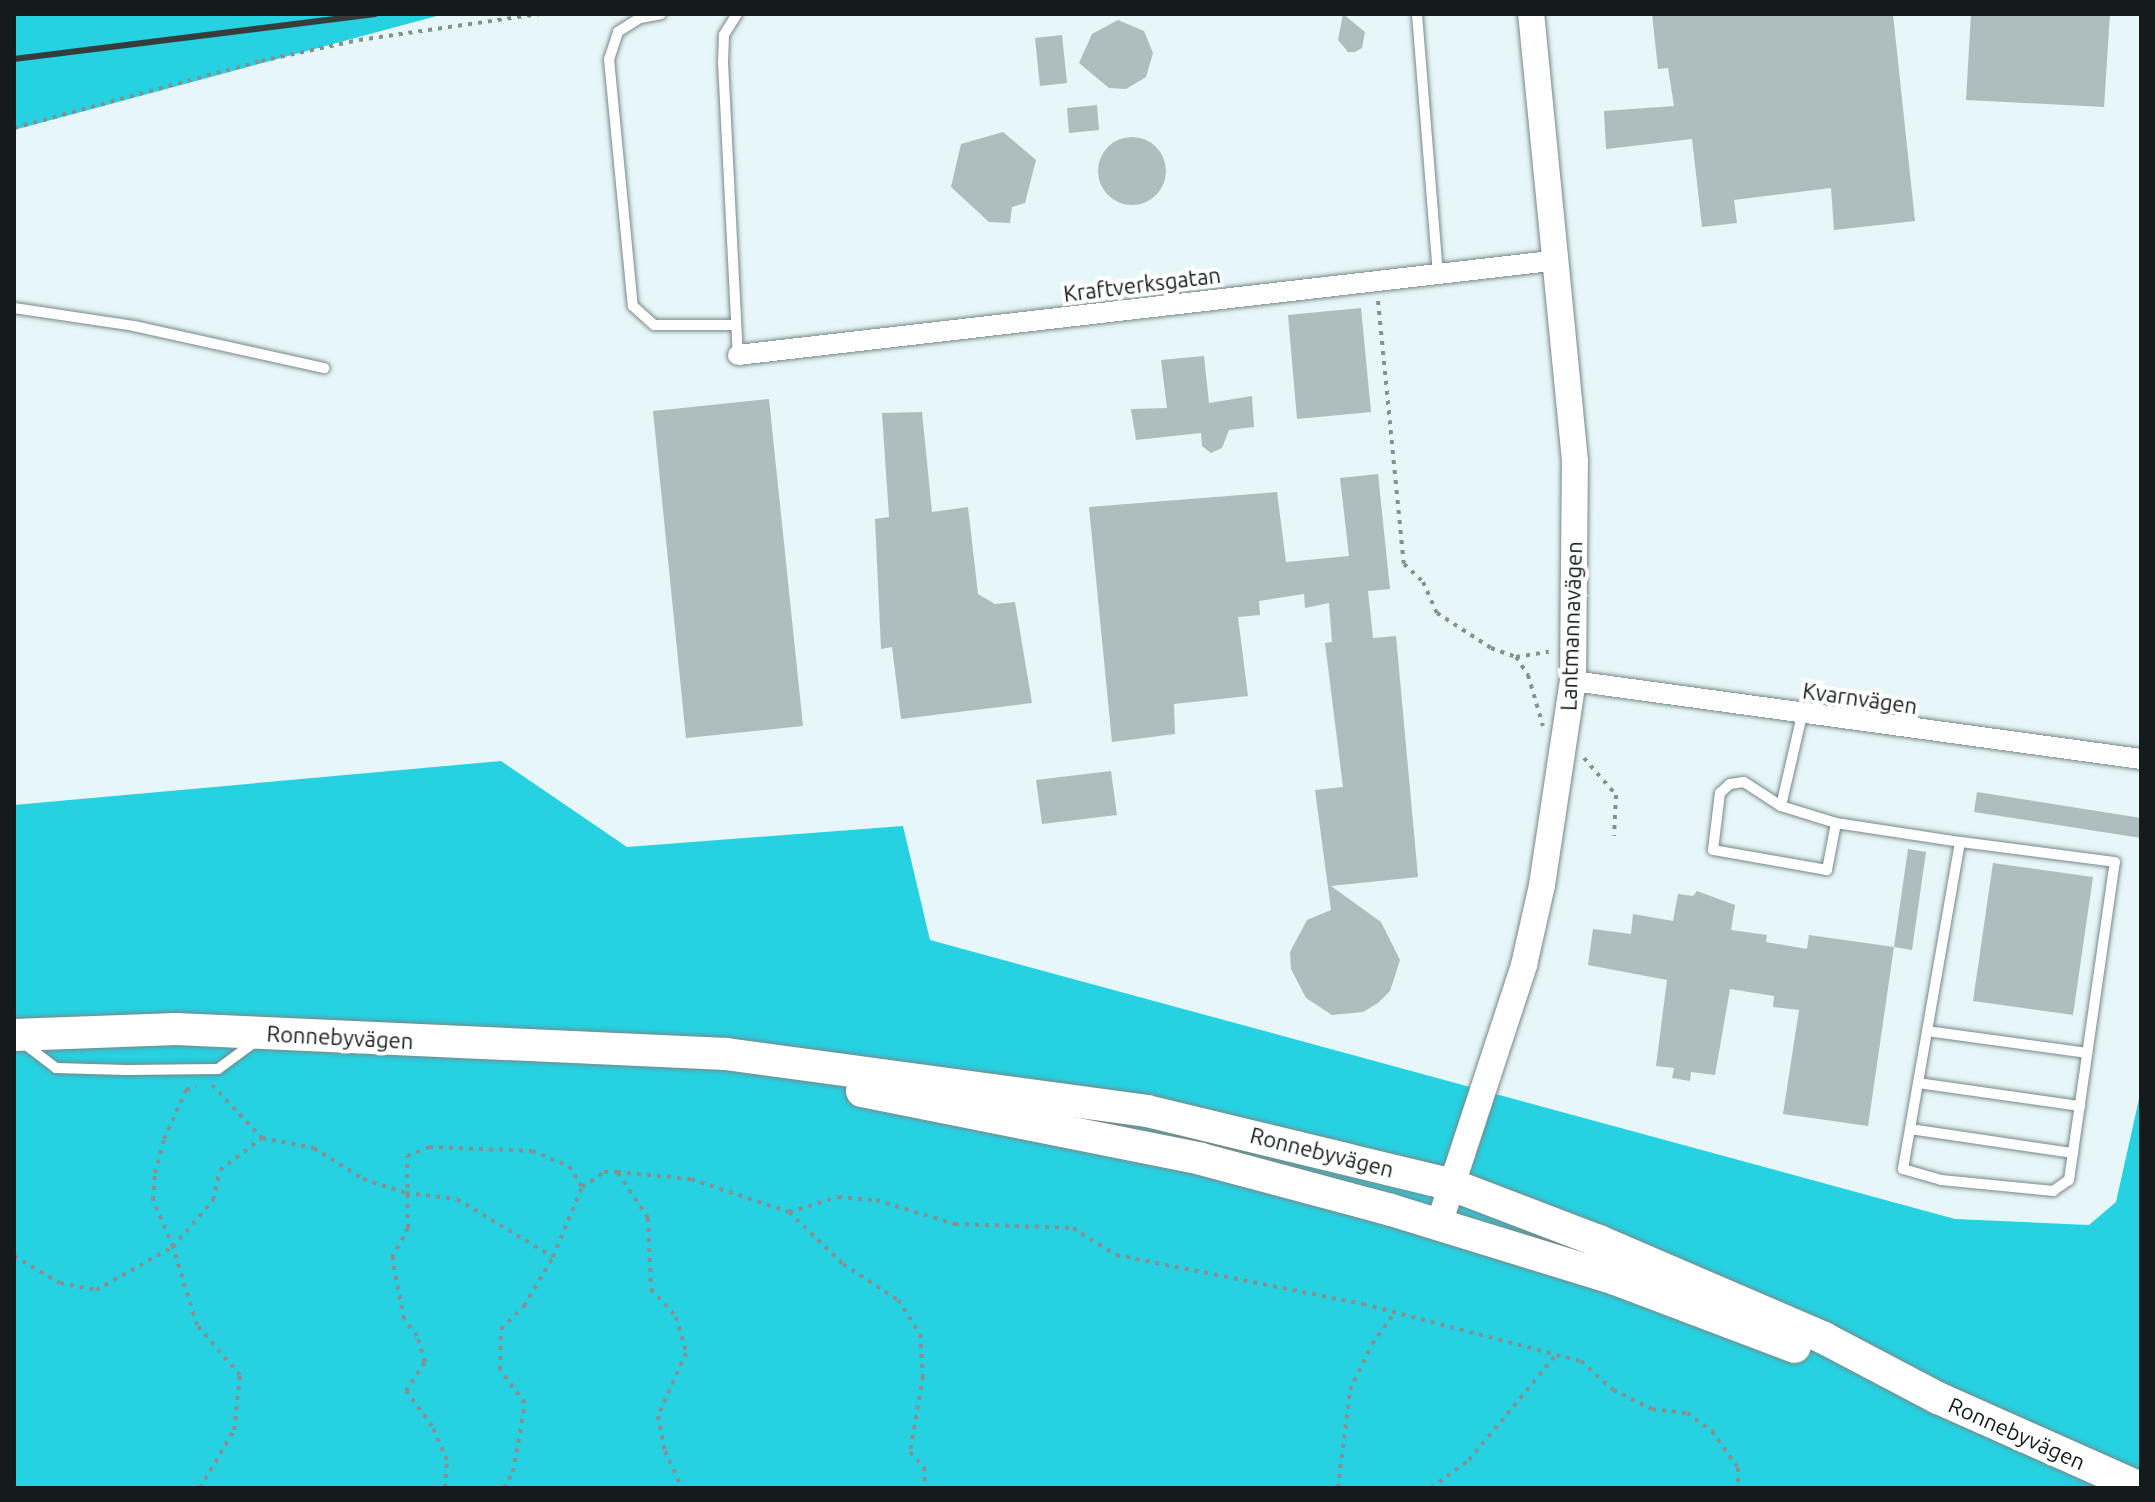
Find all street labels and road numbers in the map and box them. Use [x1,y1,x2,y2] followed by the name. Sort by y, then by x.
[1062,261,1222,307] street label: Kraftverksgatan
[1555,541,1587,711] street label: Lantmannavägen
[1801,677,1919,719] street label: Kvarnvägen
[266,1020,414,1054] street label: Ronnebyvägen
[1247,1121,1397,1183] street label: Ronnebyvägen
[1944,1391,2090,1475] street label: Ronnebyvägen

